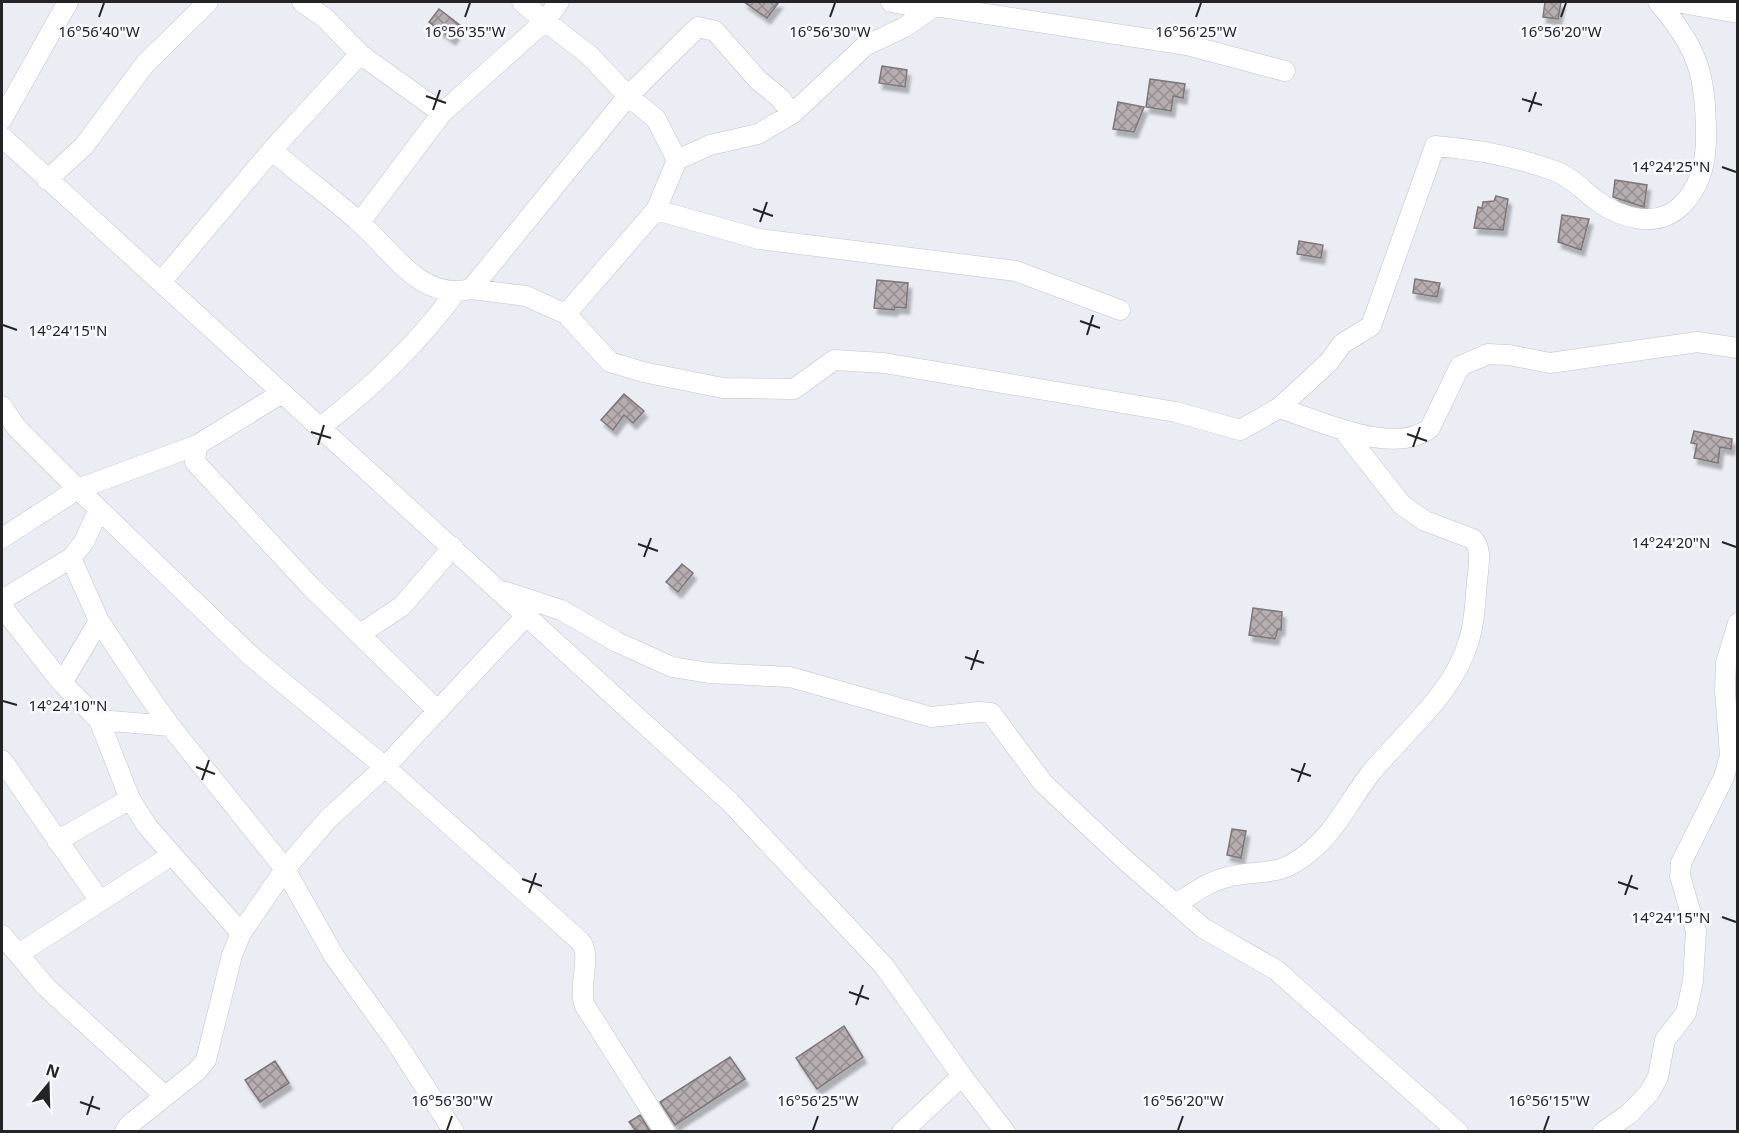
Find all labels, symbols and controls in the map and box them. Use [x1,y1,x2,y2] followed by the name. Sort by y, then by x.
[58,21,140,41] text: 16°56'40"W
[424,21,506,41] text: 16°56'35"W
[789,21,871,41] text: 16°56'30"W
[1155,21,1237,41] text: 16°56'25"W
[1520,21,1602,41] text: 16°56'20"W
[1632,156,1710,176] text: 14°24'25"N
[29,320,107,340] text: 14°24'15"N
[1632,532,1710,552] text: 14°24'20"N
[29,695,107,715] text: 14°24'10"N
[1632,907,1710,927] text: 14°24'15"N
[18,1055,78,1115] north arrow
[43,1058,63,1083] text: N
[411,1090,493,1110] text: 16°56'30"W
[777,1090,859,1110] text: 16°56'25"W
[1142,1090,1224,1110] text: 16°56'20"W
[1508,1090,1590,1110] text: 16°56'15"W

